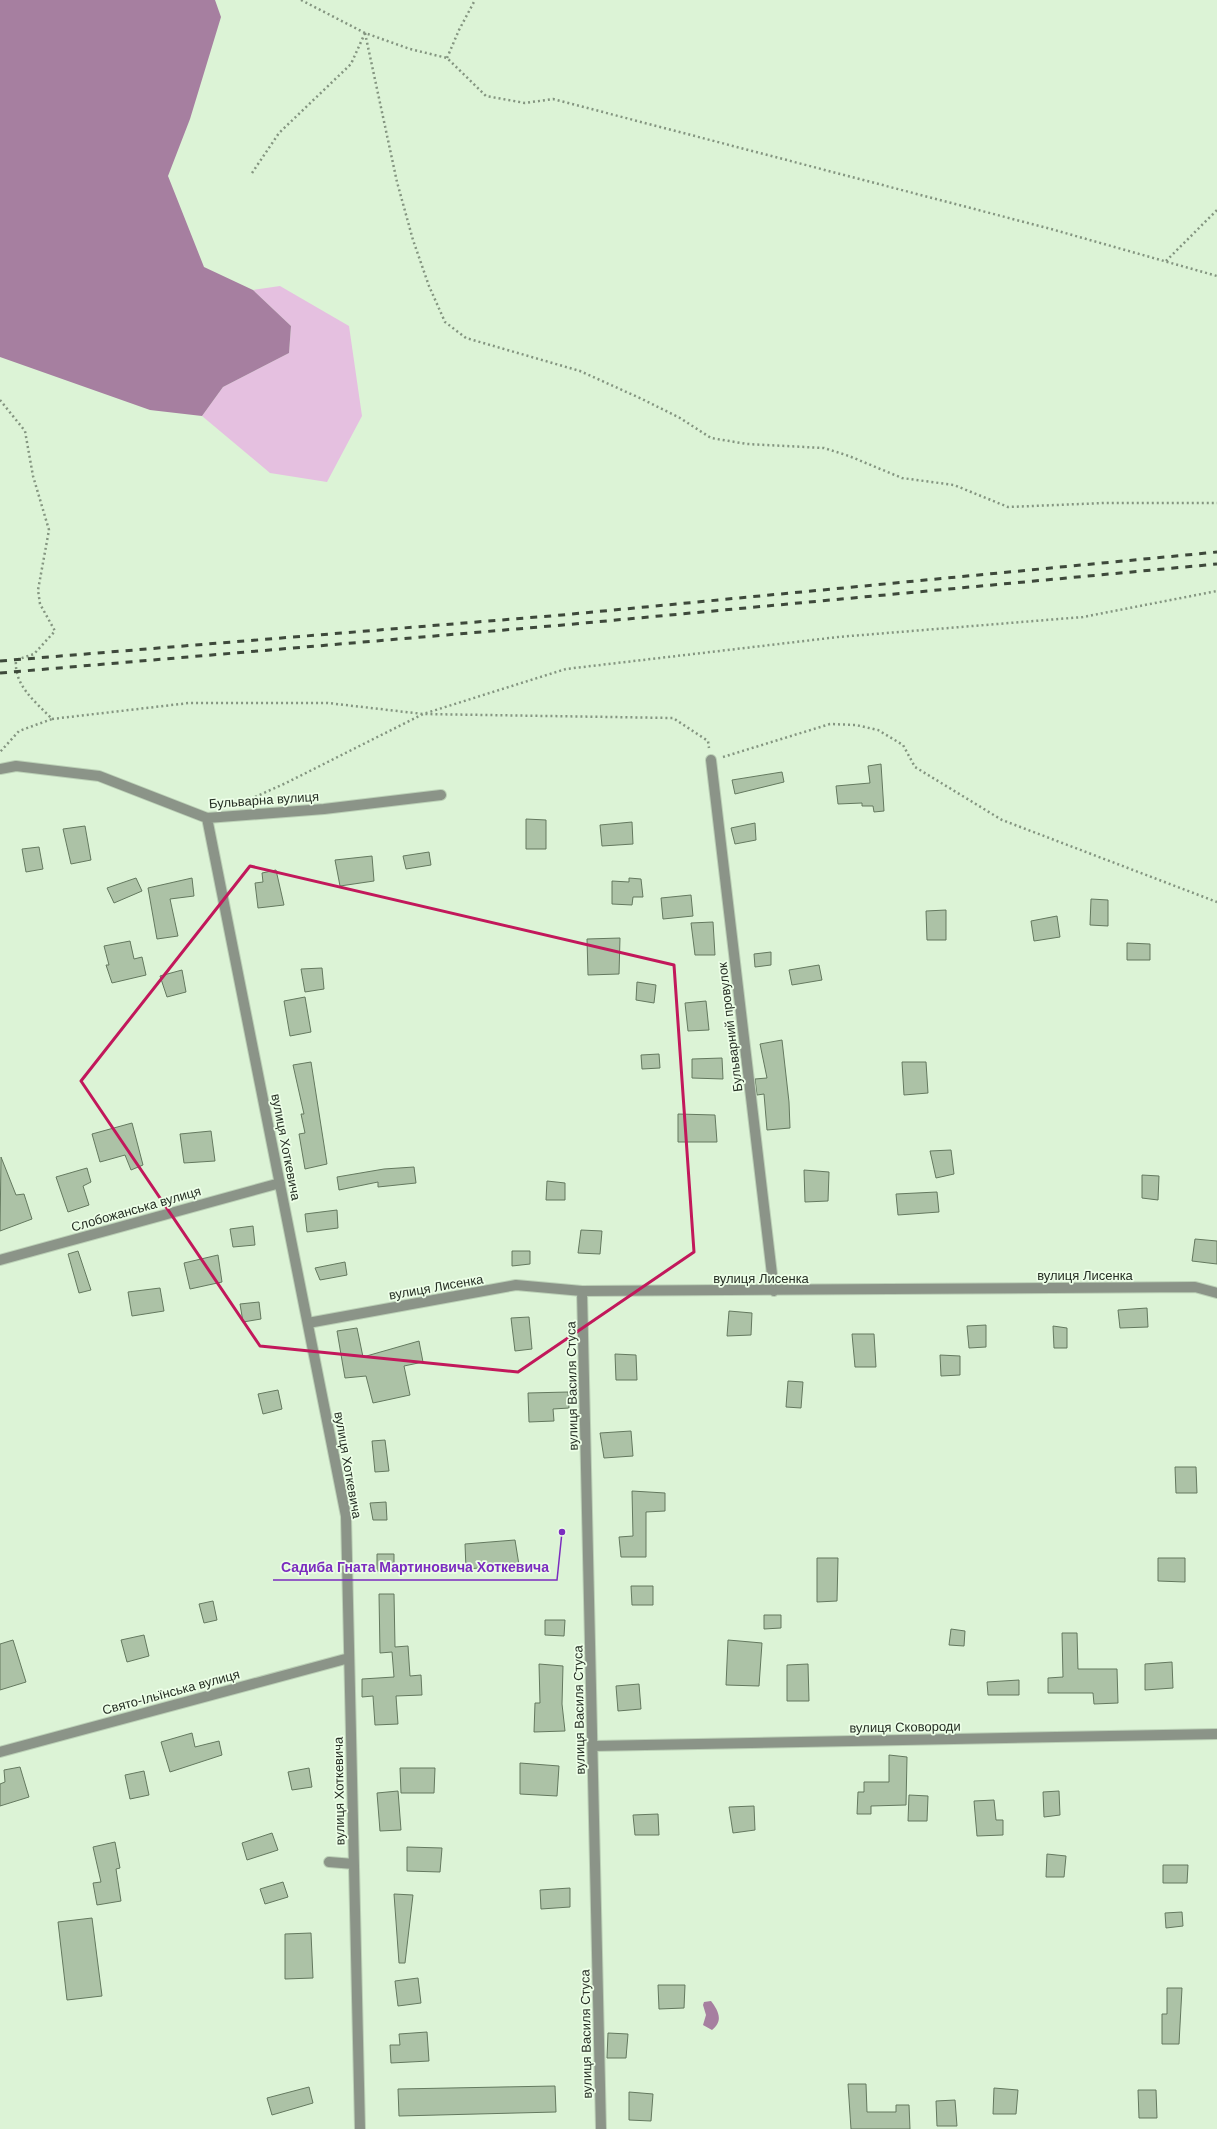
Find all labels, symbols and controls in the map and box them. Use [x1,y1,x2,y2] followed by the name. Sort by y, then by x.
[208,789,320,811] street label: Бульварна вулиця
[715,961,745,1093] street label: Бульварний провулок
[268,1092,304,1202] street label: вулиця Хоткевича
[69,1183,203,1235] street label: Слобожанська вулиця
[1037,1268,1134,1283] street label: вулиця Лисенка
[388,1271,485,1303] street label: вулиця Лисенка
[713,1271,810,1286] street label: вулиця Лисенка
[563,1320,581,1451] street label: вулиця Василя Стуса
[331,1410,365,1520] street label: вулиця Хоткевича
[273,1554,557,1580] callout: Садиба Гната Мартиновича Хоткевича
[281,1559,549,1575] text: Садиба Гната Мартиновича Хоткевича
[570,1644,588,1775] street label: вулиця Василя Стуса
[101,1666,241,1718] street label: Свято-Ільїнська вулиця
[849,1719,961,1735] street label: вулиця Сковороди
[331,1736,347,1845] street label: вулиця Хоткевича
[577,1968,595,2099] street label: вулиця Василя Стуса

